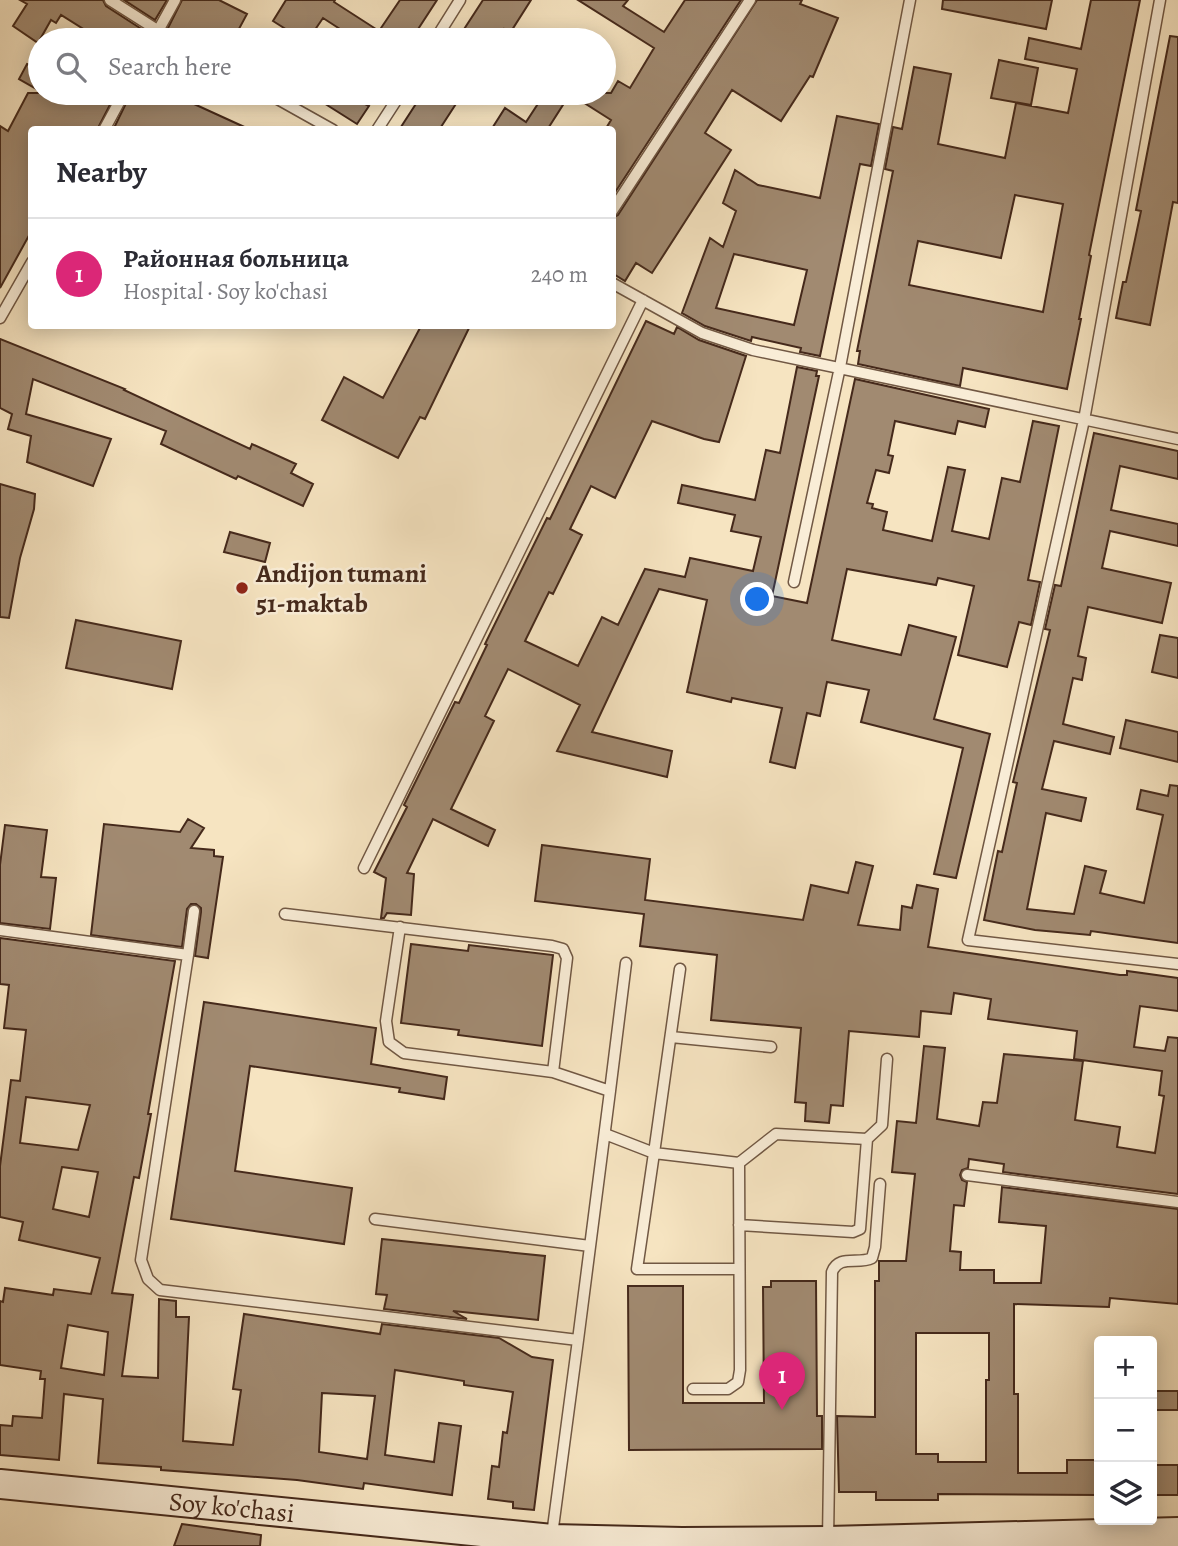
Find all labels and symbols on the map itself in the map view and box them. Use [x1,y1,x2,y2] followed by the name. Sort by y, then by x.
[255,556,427,621] place label: Andijon tumani 51-maktab
[234,580,250,596] marker: Andijon tumani 51-maktab
[740,582,774,616] your location
[759,1352,805,1410] pin: 1
[168,1483,296,1531] street label: Soy ko'chasi

